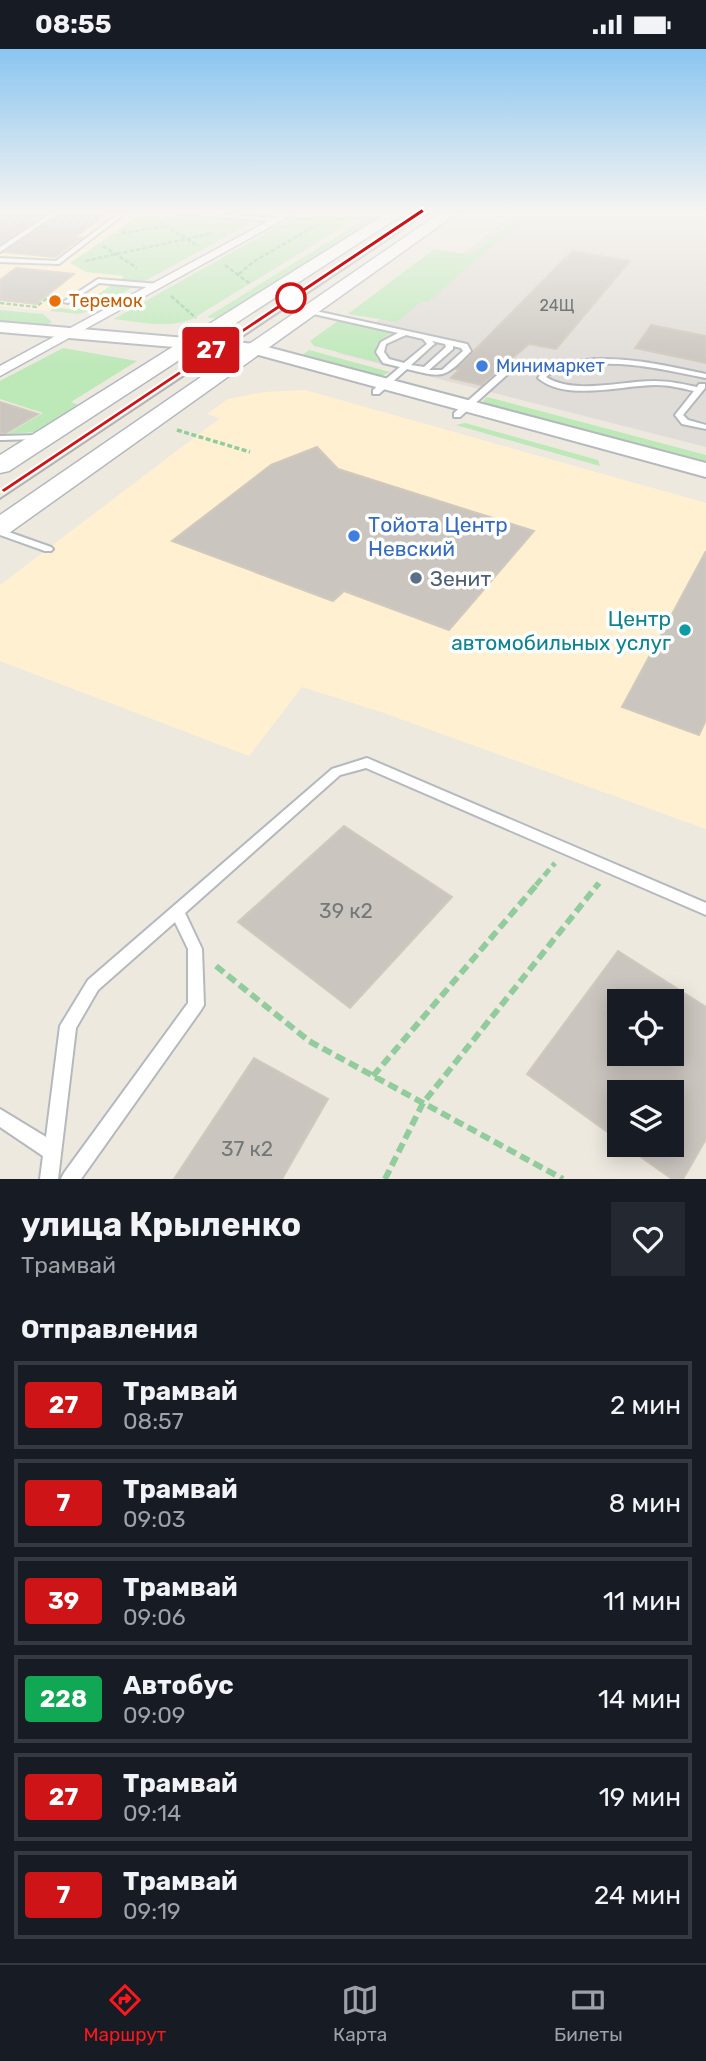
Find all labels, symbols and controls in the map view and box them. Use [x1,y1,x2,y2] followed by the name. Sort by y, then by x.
[35,9,111,40] text: 08:55
[276,283,306,313] unlabelled marker
[69,290,143,312] place label: Теремок
[47,293,63,309] marker: Теремок
[540,296,575,315] house number: 24Щ
[180,327,242,373] line badge: 27
[196,336,226,364] text: 27
[496,355,605,377] place label: Минимаркет
[474,358,490,374] marker: Минимаркет
[368,512,508,561] place label: Тойота Центр Невский
[346,528,362,544] marker: Тойота Центр Невский
[430,566,491,591] place label: Зенит
[408,570,424,586] marker: Зенит
[451,606,671,655] place label: Центр автомобильных услуг
[677,622,693,638] marker: Центр автомобильных услуг
[319,898,373,923] house number: 39 к2
[607,989,684,1157] map controls
[607,989,684,1066] button: locate
[607,1080,684,1157] button: layers
[221,1136,273,1161] house number: 37 к2
[611,1202,685,1276] button: heart
[21,1205,301,1244] text: улица Крыленко
[21,1251,116,1279] text: Трамвай
[21,1314,198,1345] text: Отправления
[123,1376,238,1407] text: Трамвай
[610,1390,681,1421] text: 2 мин
[49,1391,78,1419] text: 27
[123,1407,184,1435] text: 08:57
[123,1474,238,1505] text: Трамвай
[609,1488,681,1519] text: 8 мин
[57,1489,70,1517] text: 7
[123,1505,186,1533] text: 09:03
[123,1572,238,1603] text: Трамвай
[603,1586,681,1617] text: 11 мин
[48,1587,79,1615] text: 39
[123,1603,186,1631] text: 09:06
[123,1670,234,1701] text: Автобус
[598,1684,681,1715] text: 14 мин
[40,1685,87,1713] text: 228
[123,1701,185,1729] text: 09:09
[123,1768,238,1799] text: Трамвай
[599,1782,681,1813] text: 19 мин
[49,1783,78,1811] text: 27
[123,1799,181,1827] text: 09:14
[123,1866,238,1897] text: Трамвай
[594,1880,681,1911] text: 24 мин
[57,1881,70,1909] text: 7
[123,1897,181,1925] text: 09:19
[83,1981,166,2046] tab: Маршрут
[333,1981,387,2046] tab: Карта
[554,1981,623,2046] tab: Билеты

